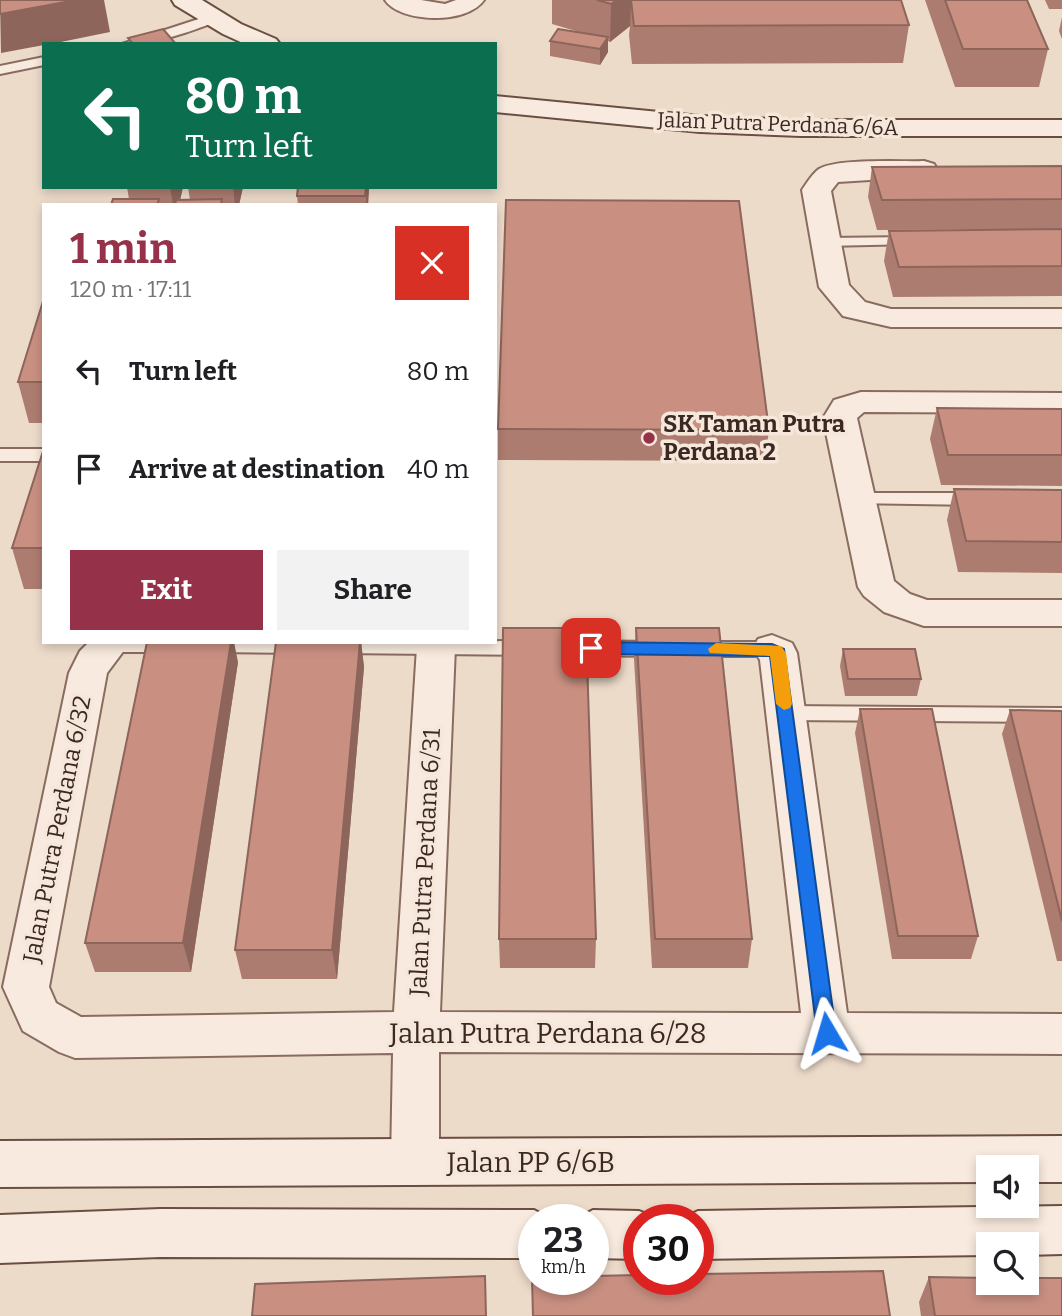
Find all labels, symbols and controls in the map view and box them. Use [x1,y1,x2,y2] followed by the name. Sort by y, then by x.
[185,67,301,126] text: 80 m
[70,70,161,161] icon: left
[656,107,899,141] street label: Jalan Putra Perdana 6/6A
[185,127,313,165] text: Turn left
[70,224,176,274] text: 1 min
[395,226,469,300] button: close
[70,275,191,303] text: 120 m · 17:11
[70,352,108,390] icon: left
[129,356,237,387] text: Turn left
[407,356,469,387] text: 80 m
[663,410,846,466] place label: SK Taman Putra Perdana 2
[641,430,657,446] marker: SK Taman Putra Perdana 2
[70,450,108,488] icon: arrive
[129,454,384,485] text: Arrive at destination
[407,454,469,485] text: 40 m
[70,550,263,630] button: Exit
[277,550,469,630] button: Share
[561,618,621,678] pin
[572,629,610,667] icon: arrive
[17,693,97,966] street label: Jalan Putra Perdana 6/32
[404,727,446,998] street label: Jalan Putra Perdana 6/31
[790,996,864,1070] position arrow
[388,1017,707,1050] street label: Jalan Putra Perdana 6/28
[446,1146,615,1179] street label: Jalan PP 6/6B
[976,1155,1039,1295] map controls
[976,1155,1039,1218] button: sound
[623,1204,714,1295] speed limit sign: 30
[544,1219,583,1261] text: 23
[976,1232,1039,1295] button: search
[541,1256,586,1278] text: km/h

